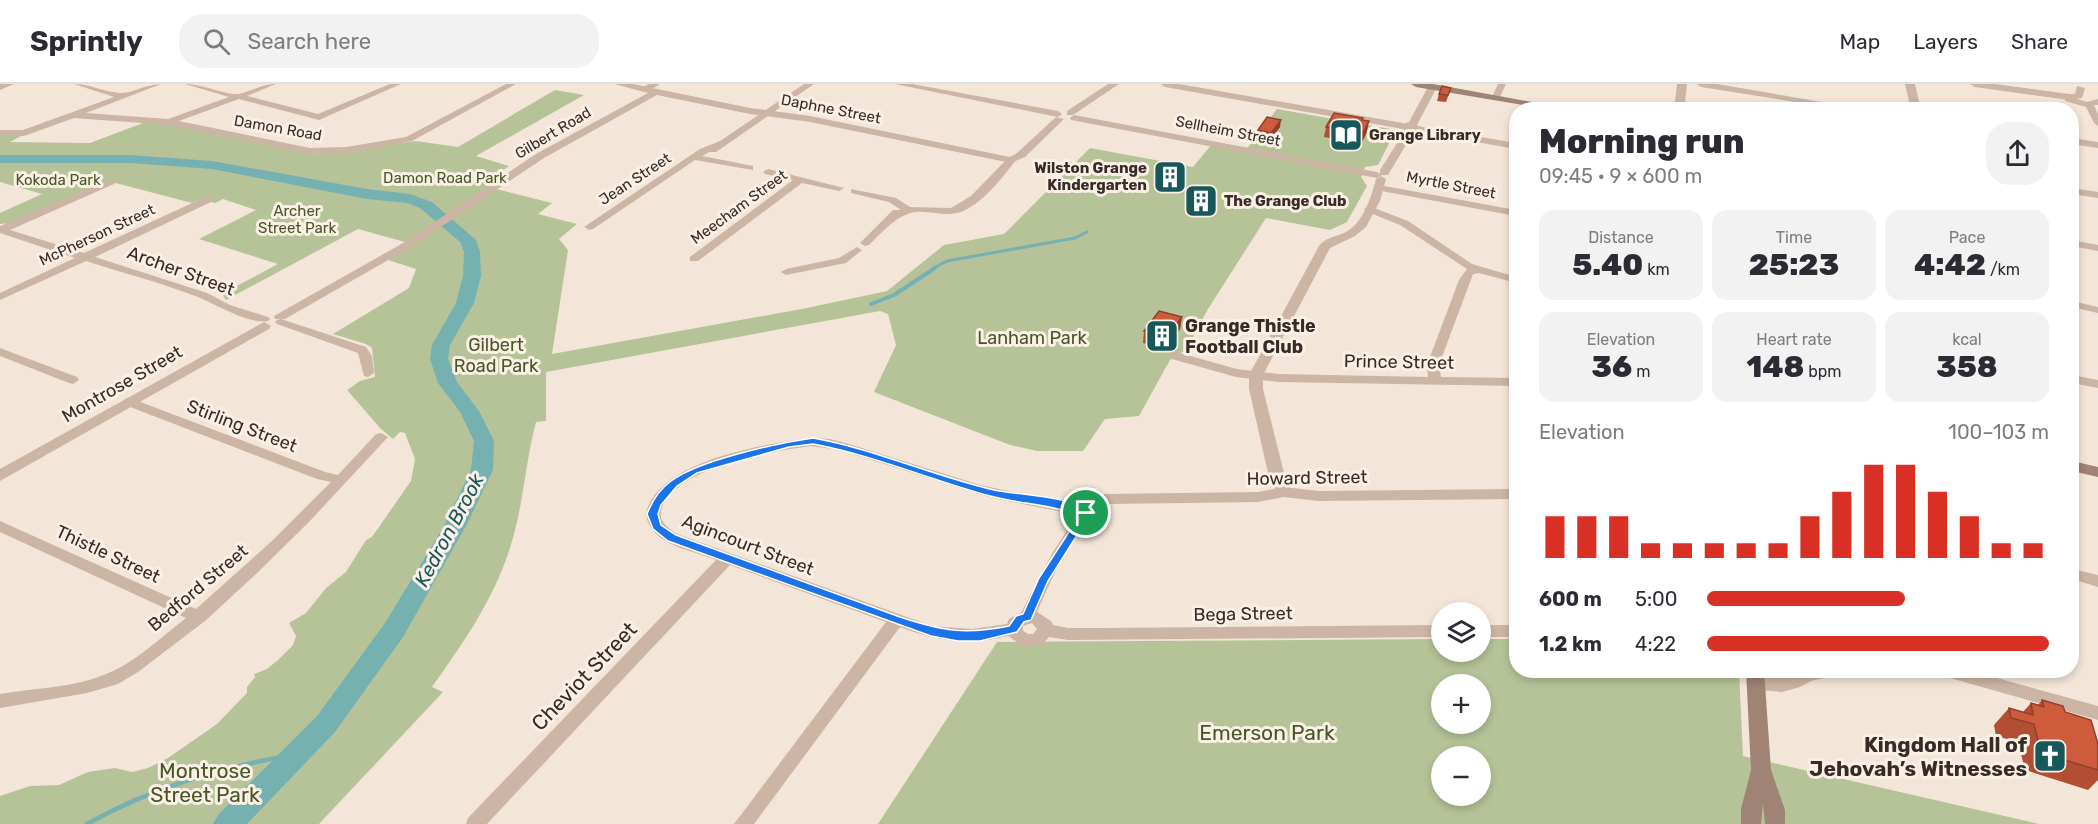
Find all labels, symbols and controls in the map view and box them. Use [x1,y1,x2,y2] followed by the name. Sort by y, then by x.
[179,14,599,68] search box
[30,25,143,58] text: Sprintly
[200,25,233,58] icon: search
[248,28,371,55] text: Search here
[1839,29,1880,54] text: Map
[1913,29,1978,54] text: Layers
[2011,29,2068,54] text: Share
[780,91,883,128] street label: Daphne Street
[512,103,594,163] street label: Gilbert Road
[233,111,323,145] street label: Damon Road
[1174,112,1282,150] street label: Sellheim Street
[1328,117,1364,153] library icon: Grange Library
[1539,122,1744,161] text: Morning run
[1986,122,2049,185] button: share
[1369,126,1481,144] place label: Grange Library
[596,149,675,209] street label: Jean Street
[1034,159,1147,194] place label: Wilston Grange Kindergarten
[1152,159,1188,195] building icon: Wilston Grange Kindergarten
[1539,164,1702,188] text: 09:45 · 9 × 600 m
[687,166,791,248] street label: Meecham Street
[1405,167,1497,203] street label: Myrtle Street
[383,169,507,187] park label: Damon Road Park
[15,171,101,189] park label: Kokoda Park
[1183,183,1219,219] building icon: The Grange Club
[1224,192,1347,210] place label: The Grange Club
[36,200,158,270] street label: McPherson Street
[258,202,336,237] park label: Archer Street Park
[1588,228,1654,247] text: Distance
[1776,228,1812,247] text: Time
[1949,228,1985,247] text: Pace
[124,241,238,301] street label: Archer Street
[1572,247,1643,283] text: 5.40
[1749,247,1839,283] text: 25:23
[1914,247,1986,283] text: 4:42
[1643,260,1670,279] text: km
[1986,260,2020,279] text: /km
[1185,315,1316,358] place label: Grange Thistle Football Club
[1144,318,1180,354] building icon: Grange Thistle Football Club
[977,327,1088,349] park label: Lanham Park
[1587,330,1655,349] text: Elevation
[1756,330,1832,349] text: Heart rate
[1952,330,1982,349] text: kcal
[454,334,539,377] park label: Gilbert Road Park
[58,341,186,427] street label: Montrose Street
[1592,349,1632,385] text: 36
[1746,349,1804,385] text: 148
[1936,349,1998,385] text: 358
[1344,350,1454,374] street label: Prince Street
[1632,362,1650,381] text: m
[1804,362,1842,381] text: bpm
[184,395,300,457] street label: Stirling Street
[1539,420,1625,444] text: Elevation
[1948,420,2049,444] text: 100–103 m
[1246,466,1368,490] street label: Howard Street
[409,469,489,591] water label: Kedron Brook
[1060,487,1111,538] pin
[1069,496,1102,529] icon: arrive
[679,510,817,580] street label: Agincourt Street
[52,520,164,588] street label: Thistle Street
[144,540,252,636] street label: Bedford Street
[1539,587,1602,611] text: 600 m
[1635,587,1677,611] text: 5:00
[1193,602,1293,626] street label: Bega Street
[1431,602,1491,806] map controls
[1431,602,1491,662] button: layers
[526,617,642,735] street label: Cheviot Street
[1539,632,1602,656] text: 1.2 km
[1635,632,1676,656] text: 4:22
[1431,674,1491,734] button: +
[1199,720,1335,745] park label: Emerson Park
[1809,732,2028,781] place label: Kingdom Hall of Jehovah’s Witnesses
[2032,738,2068,774] church icon: Kingdom Hall of Jehovah’s Witnesses
[1431,746,1491,806] button: −
[150,758,260,807] park label: Montrose Street Park

